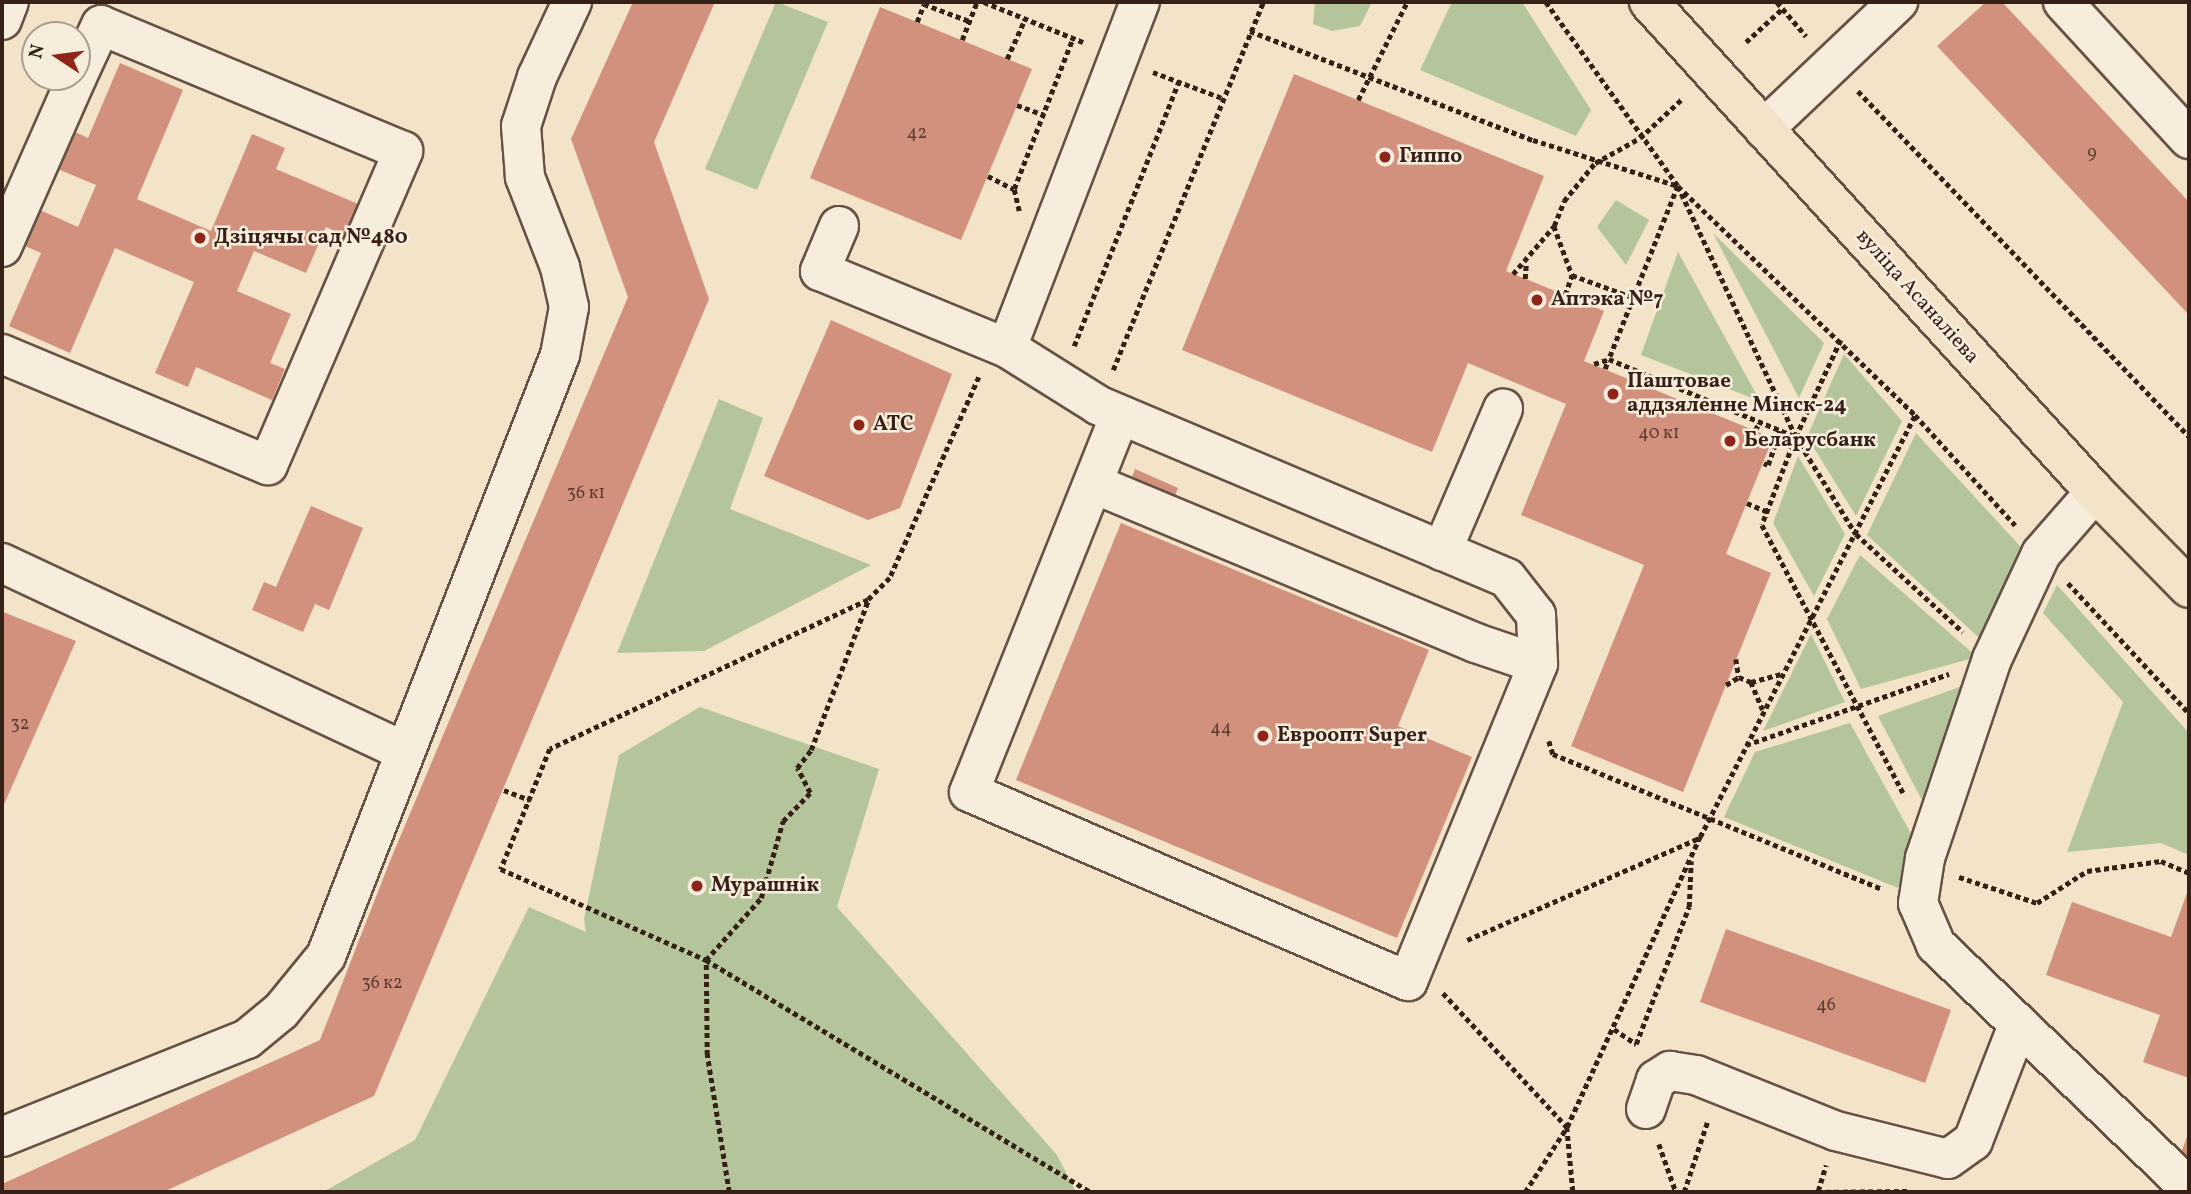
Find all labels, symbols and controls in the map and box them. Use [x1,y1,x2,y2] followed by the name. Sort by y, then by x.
[21,21,91,91] north arrow
[23,42,52,61] text: N
[907,123,927,145] house number: 42
[2087,143,2097,165] house number: 9
[1399,144,1462,170] place label: Гиппо
[1377,149,1393,165] marker: Гиппо
[214,225,408,251] place label: Дзіцячы сад №480
[1850,225,1984,369] street label: вуліца Асаналіева
[192,230,208,246] marker: Дзіцячы сад №480
[1551,287,1663,313] place label: Аптэка №7
[1529,292,1545,308] marker: Аптэка №7
[1627,369,1847,419] place label: Паштовае аддзяленне Мінск-24
[1605,386,1621,402] marker: Паштовае аддзяленне Мінск-24
[873,412,913,438] place label: АТС
[851,417,867,433] marker: АТС
[1638,423,1680,445] house number: 40 к1
[1744,428,1876,454] place label: Беларусбанк
[1722,433,1738,449] marker: Беларусбанк
[567,483,605,505] house number: 36 к1
[11,714,29,736] house number: 32
[1210,718,1232,740] house number: 44
[1277,723,1427,749] place label: Евроопт Super
[1255,728,1271,744] marker: Евроопт Super
[711,873,819,899] place label: Мурашнік
[689,878,705,894] marker: Мурашнік
[361,973,403,995] house number: 36 к2
[1816,995,1836,1017] house number: 46

